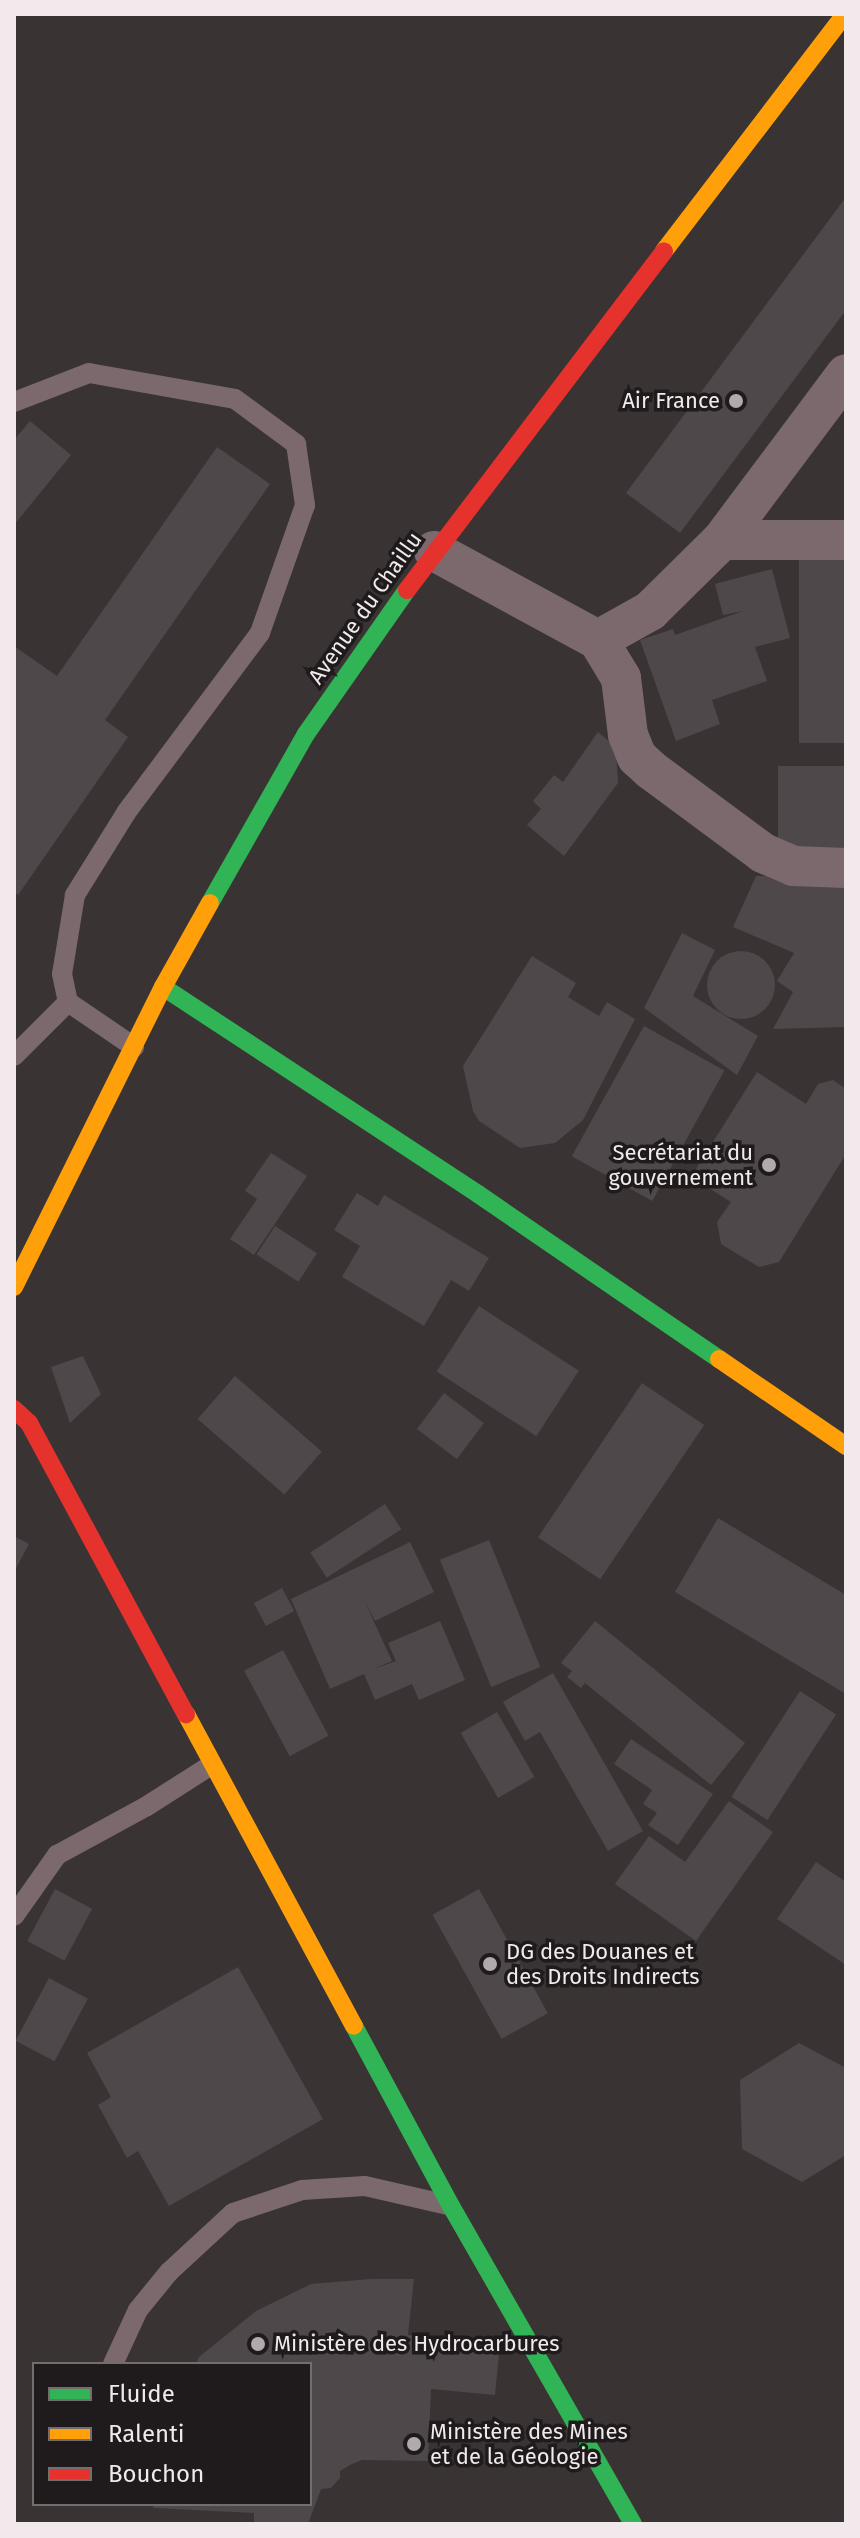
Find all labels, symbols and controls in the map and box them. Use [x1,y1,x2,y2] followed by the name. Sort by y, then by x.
[622,388,720,414] place label: Air France
[727,392,745,410] marker: Air France
[303,527,427,689] street label: Avenue du Chaillu
[608,1139,753,1190] place label: Secrétariat du gouvernement
[760,1156,778,1174] marker: Secrétariat du gouvernement
[506,1938,700,1990] place label: DG des Douanes et des Droits Indirects
[481,1955,499,1973] marker: DG des Douanes et des Droits Indirects
[274,2331,559,2357] place label: Ministère des Hydrocarbures
[249,2335,267,2353] marker: Ministère des Hydrocarbures
[32,2362,312,2506] legend
[108,2380,175,2408] text: Fluide
[430,2418,628,2470] place label: Ministère des Mines et de la Géologie
[108,2420,185,2448] text: Ralenti
[405,2435,423,2453] marker: Ministère des Mines et de la Géologie
[108,2460,204,2488] text: Bouchon

